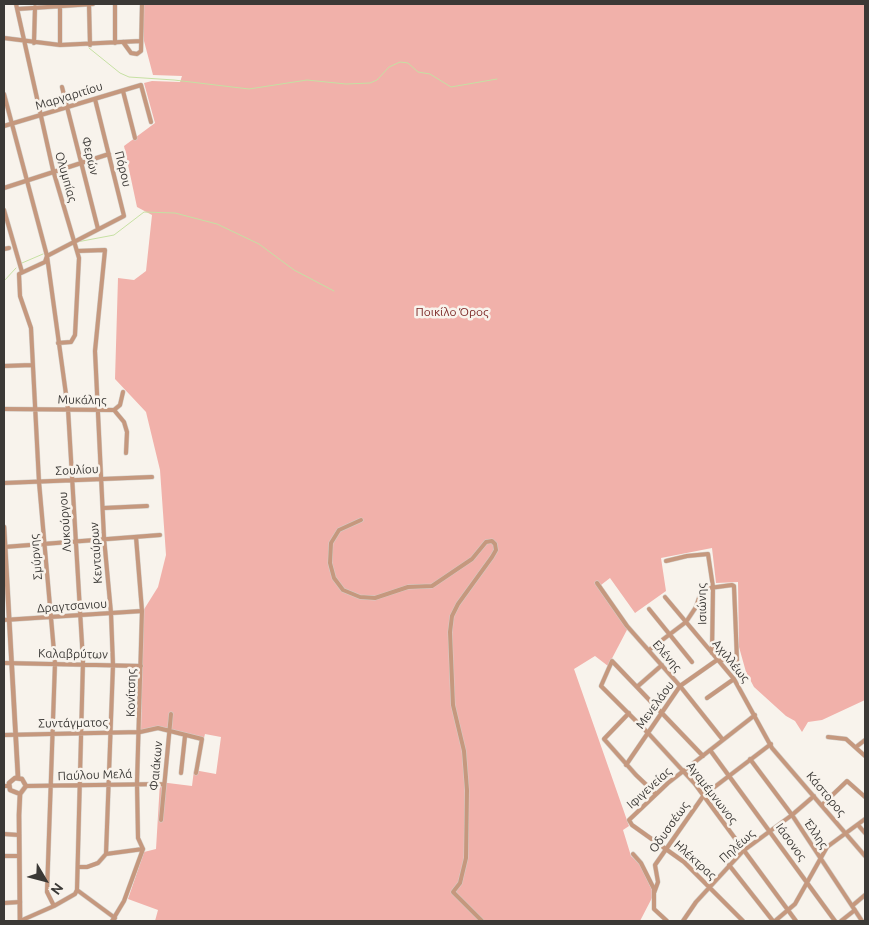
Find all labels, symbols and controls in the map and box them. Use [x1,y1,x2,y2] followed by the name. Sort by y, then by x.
[33,79,105,113] street label: Μαργαριτίου
[78,135,102,177] street label: Φερών
[52,150,80,204] street label: Ολυμπίας
[112,150,134,188] street label: Πόρου
[416,305,488,319] park label: Ποικίλο Όρος
[57,392,107,408] street label: Μυκάλης
[55,462,99,478] street label: Σουλίου
[56,491,74,553] street label: Λυκούργου
[87,522,105,584] street label: Κενταύρων
[27,534,45,580] street label: Σμύρνης
[694,583,710,625] street label: Ισιώνης
[36,596,108,616] street label: Δραγτσανιου
[649,637,685,675] street label: Ελένης
[709,637,753,685] street label: Αχιλλέως
[38,646,108,662] street label: Καλαβρύτων
[123,669,139,717] street label: Κονίτσης
[633,678,677,732] street label: Μενελάου
[38,715,108,731] street label: Συντάγματος
[147,741,165,791] street label: Φαιάκων
[683,759,741,827] street label: Αγαμέμνωνος
[624,764,674,812] street label: Ιφιγενείας
[57,767,133,783] street label: Παύλου Μελά
[803,769,849,819] street label: Κάστορος
[646,799,692,855] street label: Οδυσσέως
[801,817,831,851] street label: Έλλης
[773,820,809,864] street label: Ιάσονος
[716,826,758,866] street label: Πηλέως
[671,837,719,883] street label: Ηλέκτρας
[20,855,70,905] north arrow
[47,880,67,898] text: N

